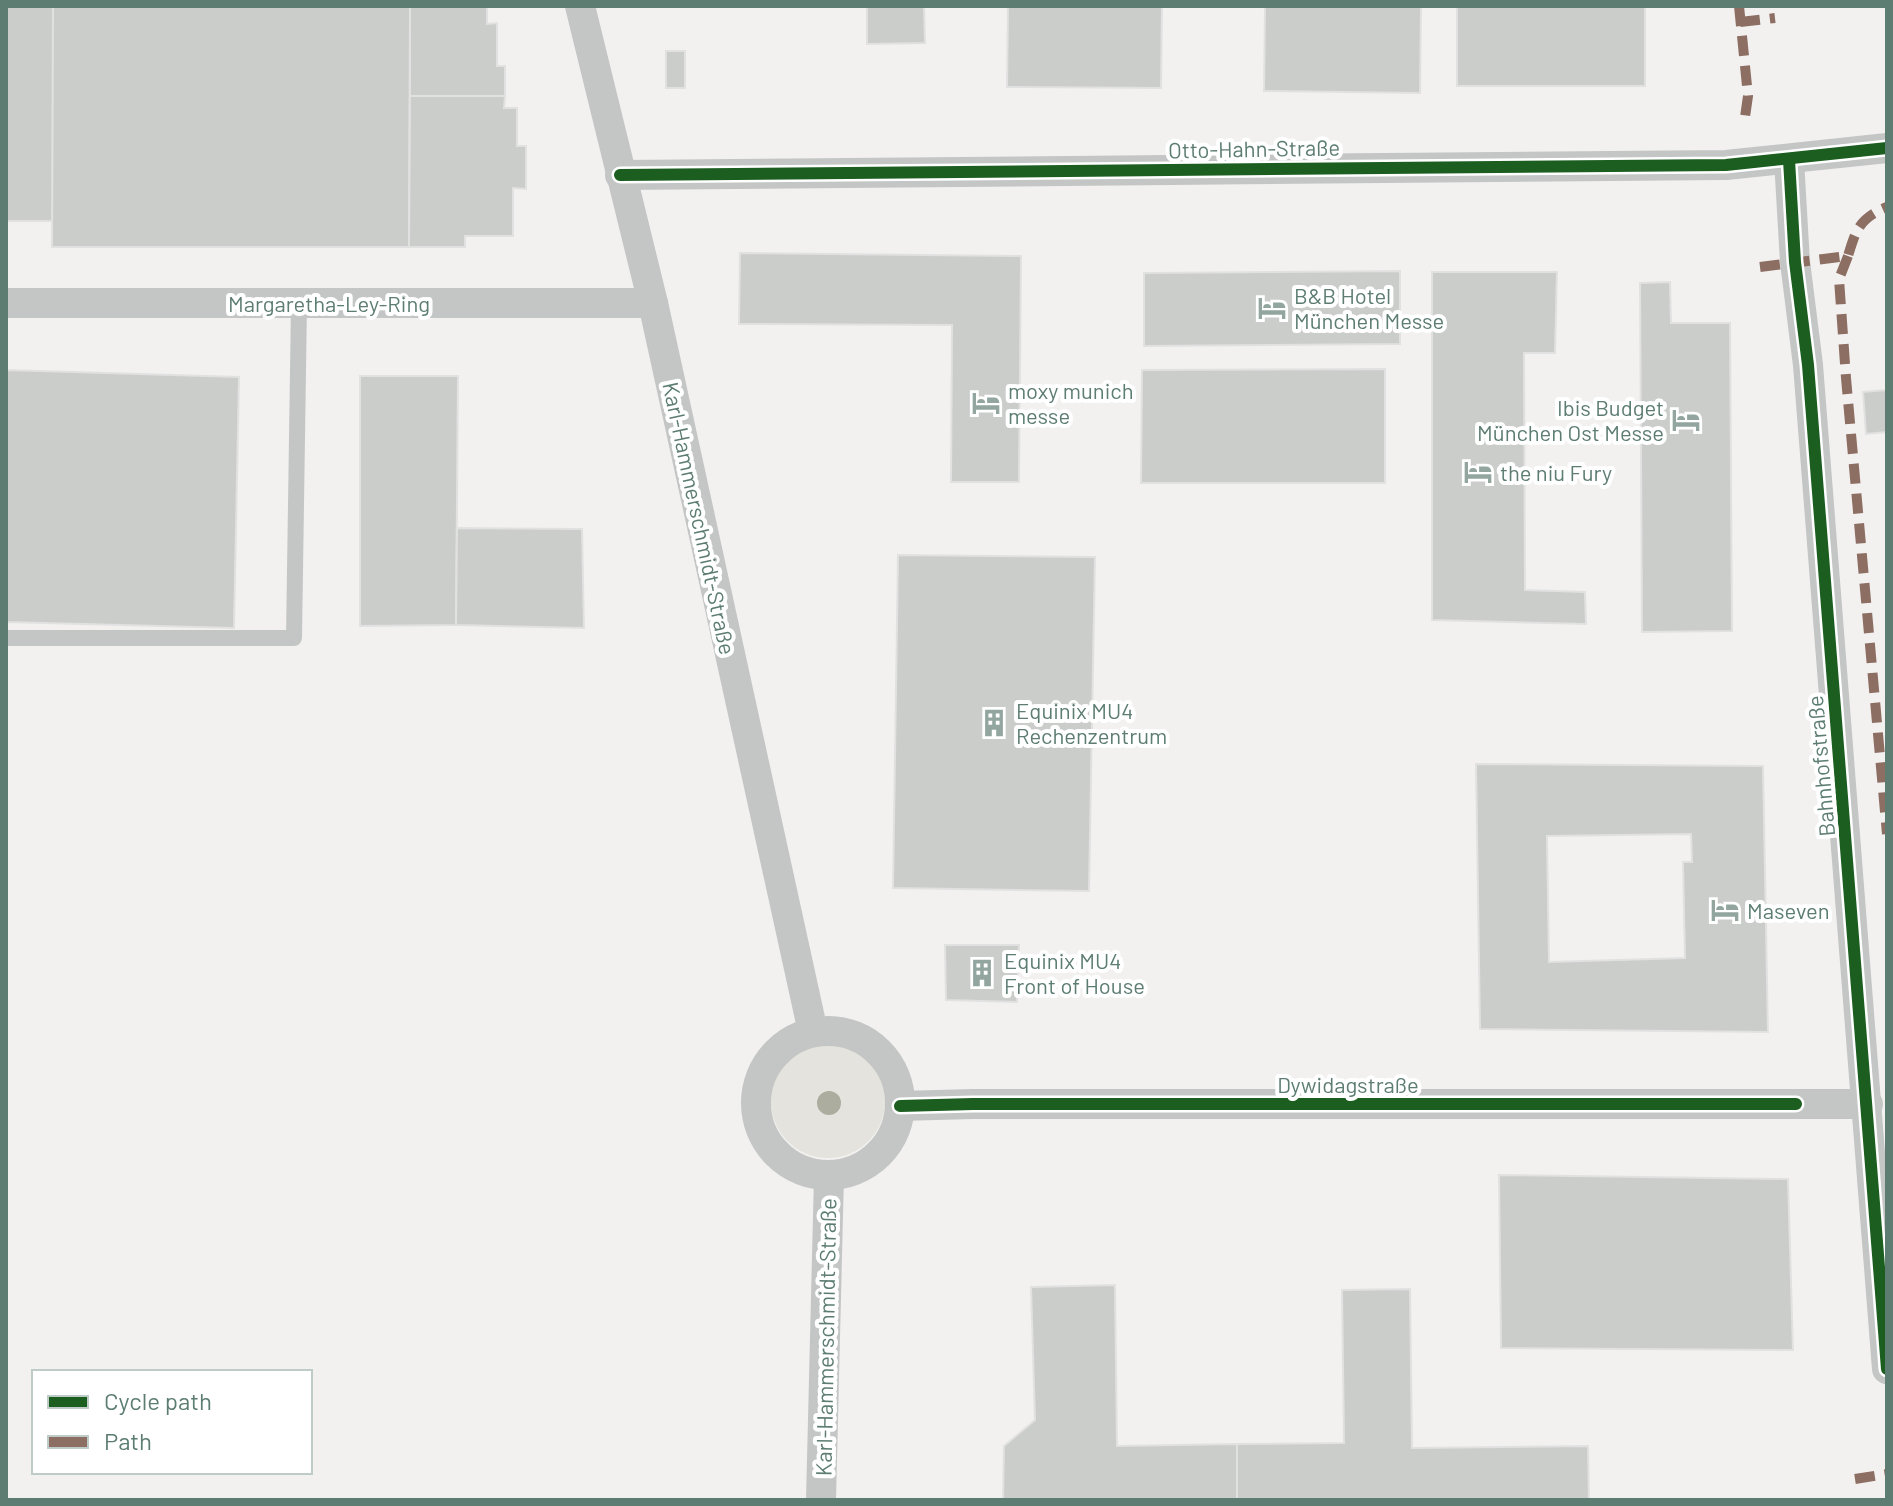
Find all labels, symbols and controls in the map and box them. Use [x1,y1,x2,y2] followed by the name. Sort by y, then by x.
[1168,134,1340,162] street label: Otto-Hahn-Straße
[1294,282,1444,333] place label: B&B Hotel München Messe
[228,290,430,316] street label: Margaretha-Ley-Ring
[1257,293,1287,323] hotel icon: B&B Hotel München Messe
[1008,377,1134,428] place label: moxy munich messe
[658,379,742,657] street label: Karl-Hammerschmidt-Straße
[971,388,1001,418] hotel icon: moxy munich messe
[1477,394,1664,445] place label: Ibis Budget München Ost Messe
[1671,405,1701,435] hotel icon: Ibis Budget München Ost Messe
[1463,457,1493,487] hotel icon: the niu Fury
[1500,459,1612,485] place label: the niu Fury
[1801,694,1839,838] street label: Bahnhofstraße
[1016,697,1167,748] place label: Equinix MU4 Rechenzentrum
[979,708,1009,738] building icon: Equinix MU4 Rechenzentrum
[1710,895,1740,925] hotel icon: Maseven
[1747,897,1830,923] place label: Maseven
[1004,947,1145,998] place label: Equinix MU4 Front of House
[967,958,997,988] building icon: Equinix MU4 Front of House
[1277,1071,1419,1097] street label: Dywidagstraße
[810,1198,840,1476] street label: Karl-Hammerschmidt-Straße
[32,1370,312,1474] legend
[104,1386,212,1415] text: Cycle path
[104,1426,152,1455] text: Path

